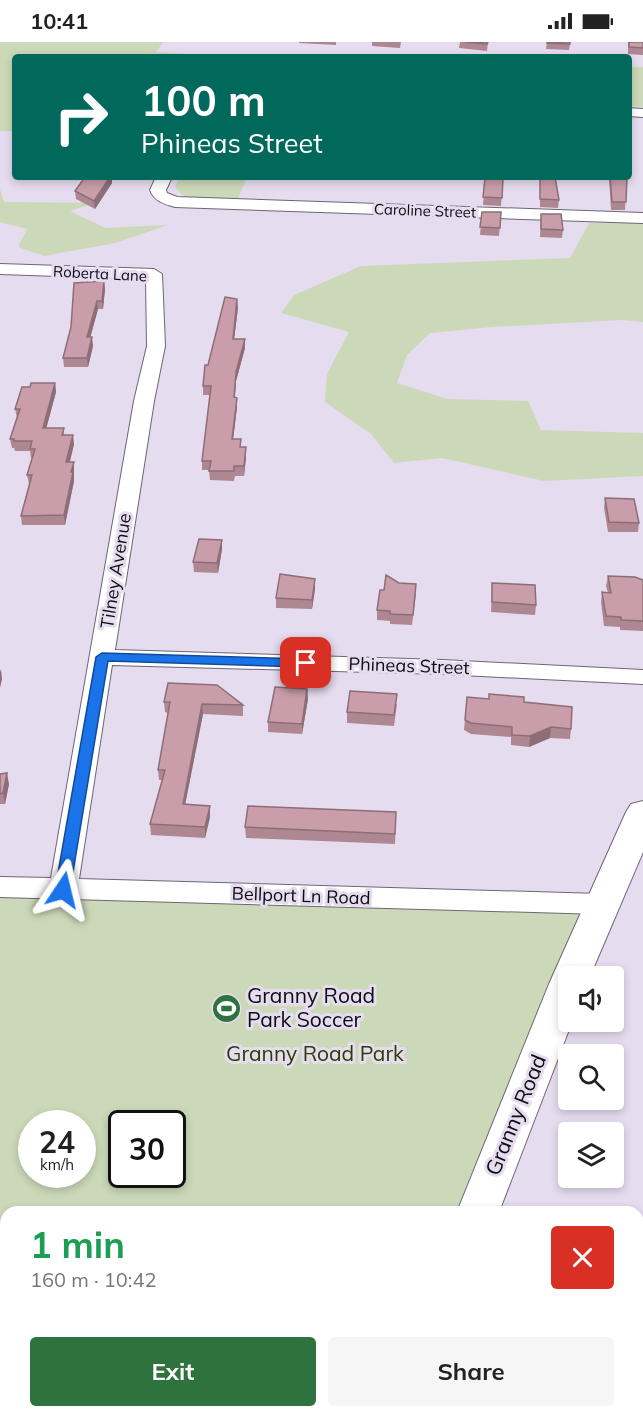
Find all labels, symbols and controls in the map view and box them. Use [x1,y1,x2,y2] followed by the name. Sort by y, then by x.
[30,7,88,35] text: 10:41
[141,74,266,127] text: 100 m
[42,78,120,156] icon: right
[141,126,323,160] text: Phineas Street
[374,199,477,222] street label: Caroline Street
[53,262,147,285] street label: Roberta Lane
[95,512,136,630] street label: Tilney Avenue
[280,637,331,688] pin
[289,646,322,679] icon: arrive
[348,652,470,679] street label: Phineas Street
[31,858,95,922] position arrow
[231,882,371,909] street label: Bellport Ln Road
[558,966,624,1188] map controls
[558,966,624,1032] button: sound
[247,982,375,1032] place label: Granny Road Park Soccer
[210,992,242,1024] sports icon: Granny Road Park Soccer
[226,1040,404,1066] park label: Granny Road Park
[558,1044,624,1110] button: search
[479,1050,551,1179] street label: Granny Road
[108,1110,186,1188] speed limit sign: 30
[558,1122,624,1188] button: layers
[39,1123,75,1161] text: 24
[40,1155,74,1174] text: km/h
[30,1222,125,1267] text: 1 min
[551,1226,614,1289] button: close
[30,1267,156,1292] text: 160 m · 10:42
[30,1337,316,1406] button: Exit
[328,1337,614,1406] button: Share

